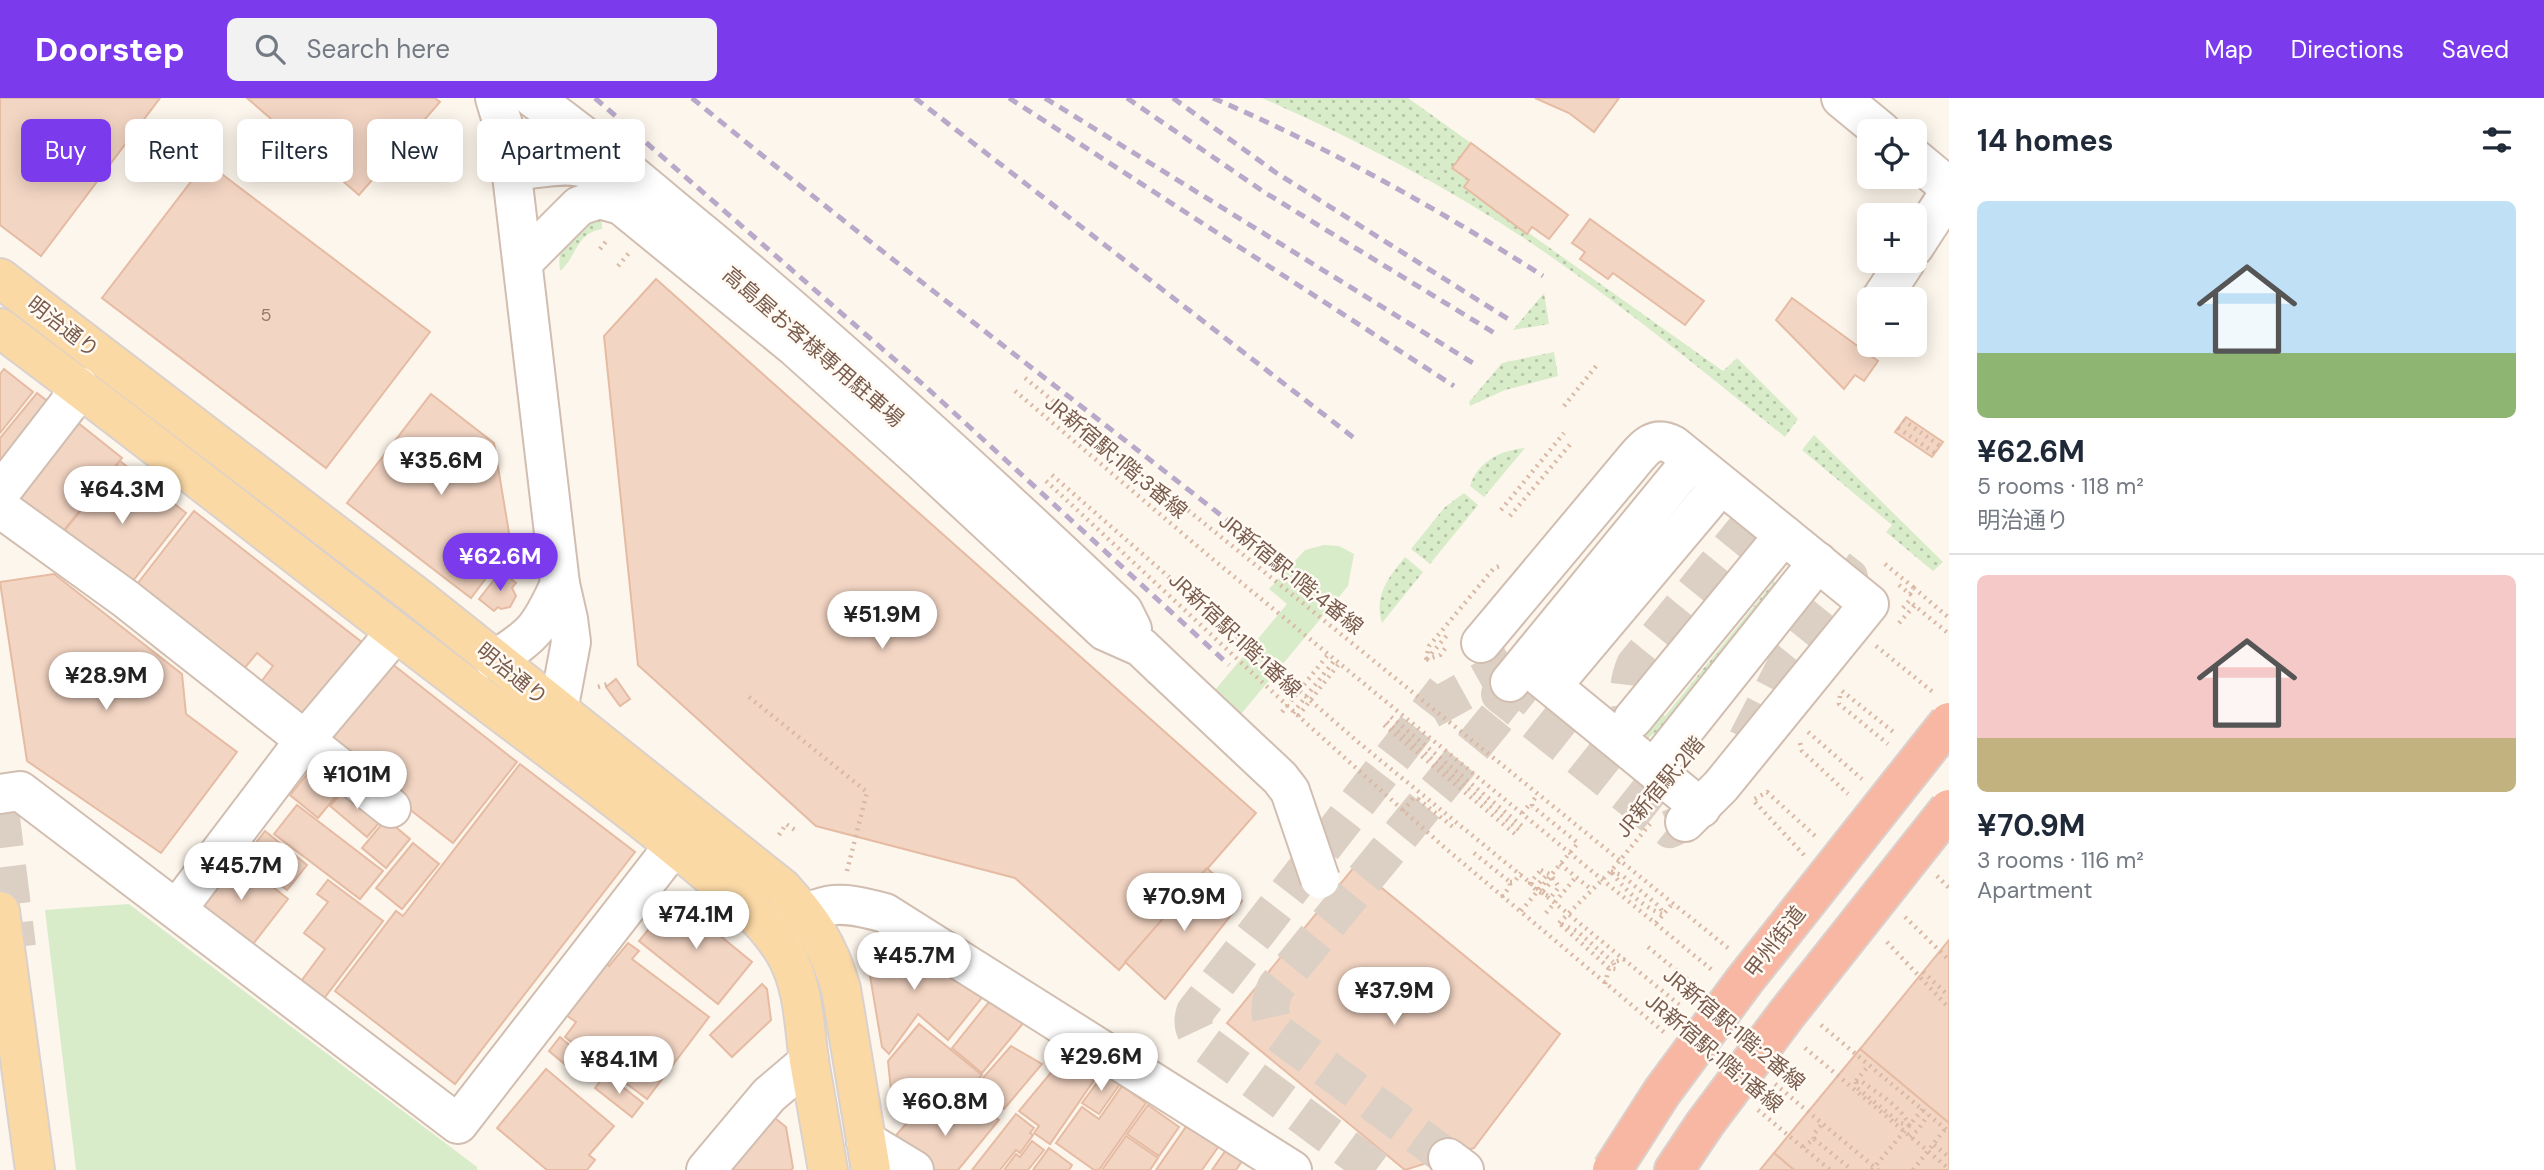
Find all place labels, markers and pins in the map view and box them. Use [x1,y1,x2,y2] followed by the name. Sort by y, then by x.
[384,438,498,497] pin: ¥35.6M
[65,466,179,526] pin: ¥64.3M
[443,533,557,593] pin: ¥62.6M
[825,592,939,651] pin: ¥51.9M
[49,652,163,712] pin: ¥28.9M
[308,752,406,811] pin: ¥101M
[184,842,298,902] pin: ¥45.7M
[1127,874,1241,933] pin: ¥70.9M
[639,892,753,951] pin: ¥74.1M
[857,932,971,992] pin: ¥45.7M
[1337,968,1451,1027] pin: ¥37.9M
[1044,1034,1158,1093] pin: ¥29.6M
[562,1037,676,1096] pin: ¥84.1M
[888,1079,1002,1138] pin: ¥60.8M

